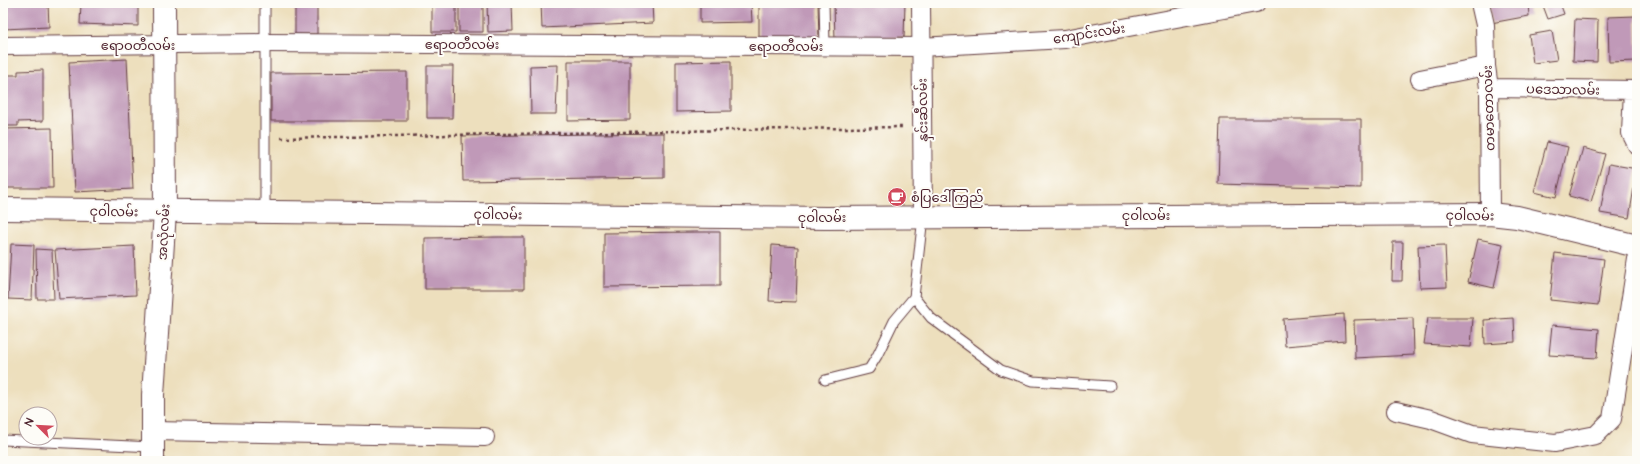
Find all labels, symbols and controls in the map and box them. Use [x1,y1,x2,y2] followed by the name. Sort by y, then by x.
[1052,19,1127,50] street label: ကျောင်းလမ်း
[425,36,499,55] street label: ဧရာဝတီလမ်း
[101,37,175,56] street label: ဧရာဝတီလမ်း
[749,38,823,57] street label: ဧရာဝတီလမ်း
[1479,65,1499,151] street label: တမာတောလမ်း
[913,78,934,142] street label: နှင်းဆီလမ်း
[1526,80,1600,100] street label: ပဒေသာလမ်း
[886,186,908,208] cafe icon: စံပြဒေါ်ကြည်
[911,189,983,208] place label: စံပြဒေါ်ကြည်
[90,203,138,222] street label: ငုဝါလမ်း
[154,203,175,261] street label: အလုံလမ်း
[474,206,522,225] street label: ငုဝါလမ်း
[1122,207,1170,226] street label: ငုဝါလမ်း
[1446,207,1494,226] street label: ငုဝါလမ်း
[798,209,846,228] street label: ငုဝါလမ်း
[18,406,58,446] north arrow
[21,416,38,428] text: N

